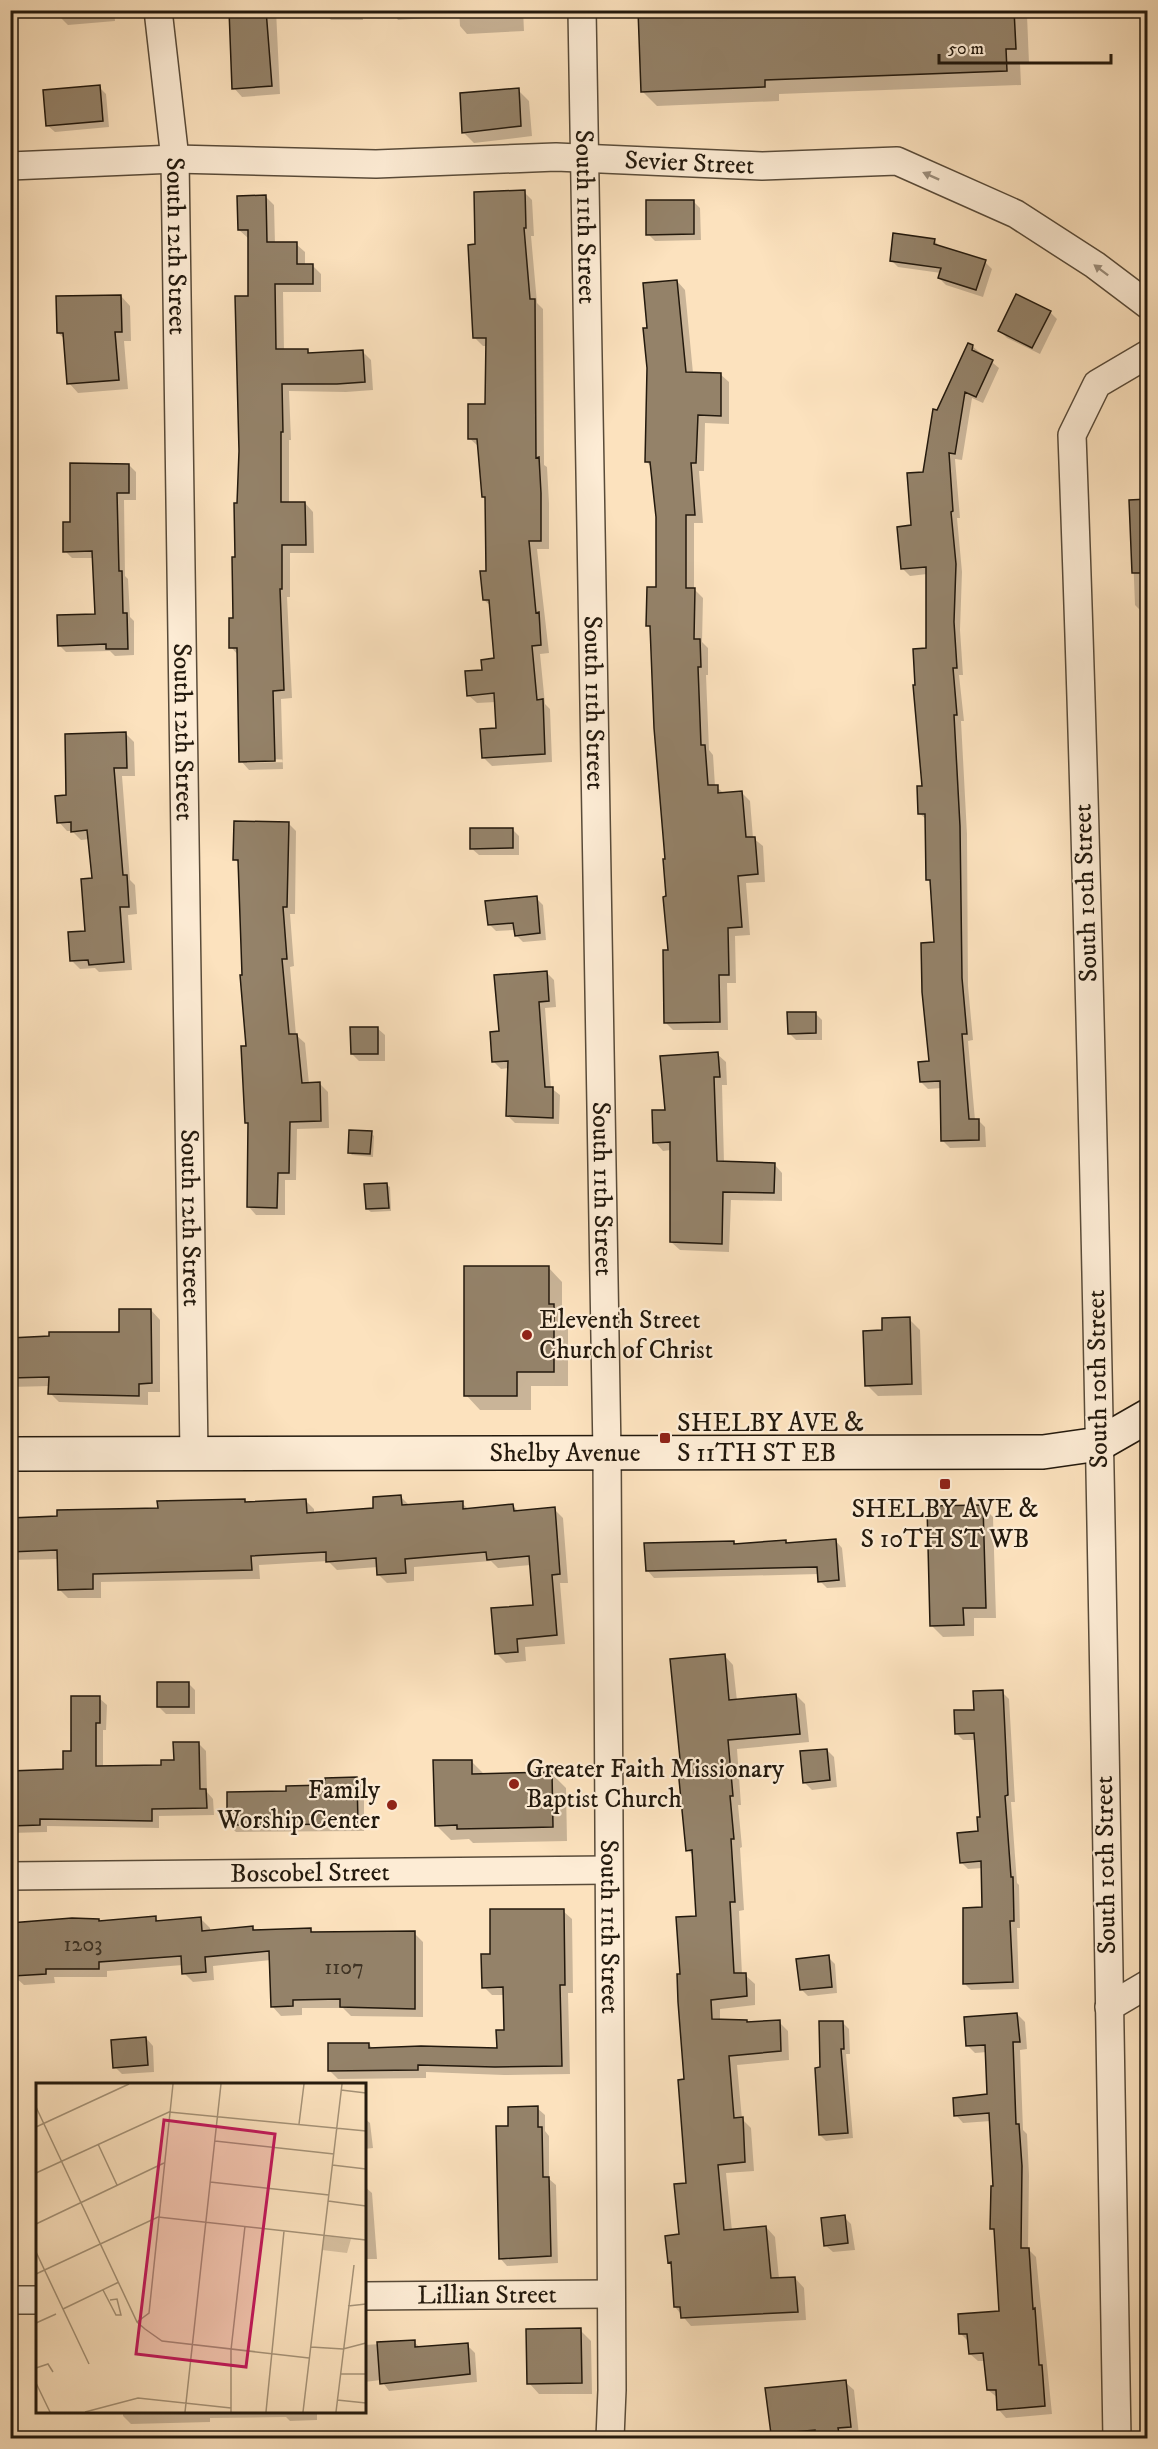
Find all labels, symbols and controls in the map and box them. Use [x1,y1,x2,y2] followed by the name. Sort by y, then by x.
[939,27,1112,65] scale bar
[948,38,984,60] text: 50 m
[568,129,604,305] street label: South 11th Street
[624,144,755,182] street label: Sevier Street
[158,157,194,335] street label: South 12th Street
[921,171,939,181] one-way arrow
[1093,264,1108,276] one-way arrow
[576,615,612,790] street label: South 11th Street
[166,643,201,821] street label: South 12th Street
[1066,803,1106,983] street label: South 10th Street
[584,1101,620,1276] street label: South 11th Street
[173,1129,208,1307] street label: South 12th Street
[1080,1289,1116,1469] street label: South 10th Street
[539,1304,713,1367] place label: Eleventh Street Church of Christ
[520,1328,534,1342] marker: Eleventh Street Church of Christ
[677,1407,864,1470] place label: SHELBY AVE & S 11TH ST EB
[658,1431,672,1445] marker: SHELBY AVE & S 11TH ST EB
[490,1436,640,1470] street label: Shelby Avenue
[938,1477,952,1491] marker: SHELBY AVE & S 10TH ST WB
[851,1493,1039,1556] place label: SHELBY AVE & S 10TH ST WB
[526,1753,785,1816] place label: Greater Faith Missionary Baptist Church
[216,1774,381,1837] place label: Family Worship Center
[1088,1775,1124,1955] street label: South 10th Street
[507,1777,521,1791] marker: Greater Faith Missionary Baptist Church
[385,1798,399,1812] marker: Family Worship Center
[593,1839,626,2014] street label: South 11th Street
[230,1856,390,1890] street label: Boscobel Street
[64,1931,102,1958] house number: 1203
[324,1954,364,1981] house number: 1107
[36,2083,366,2413] inset map
[417,2278,557,2312] street label: Lillian Street

